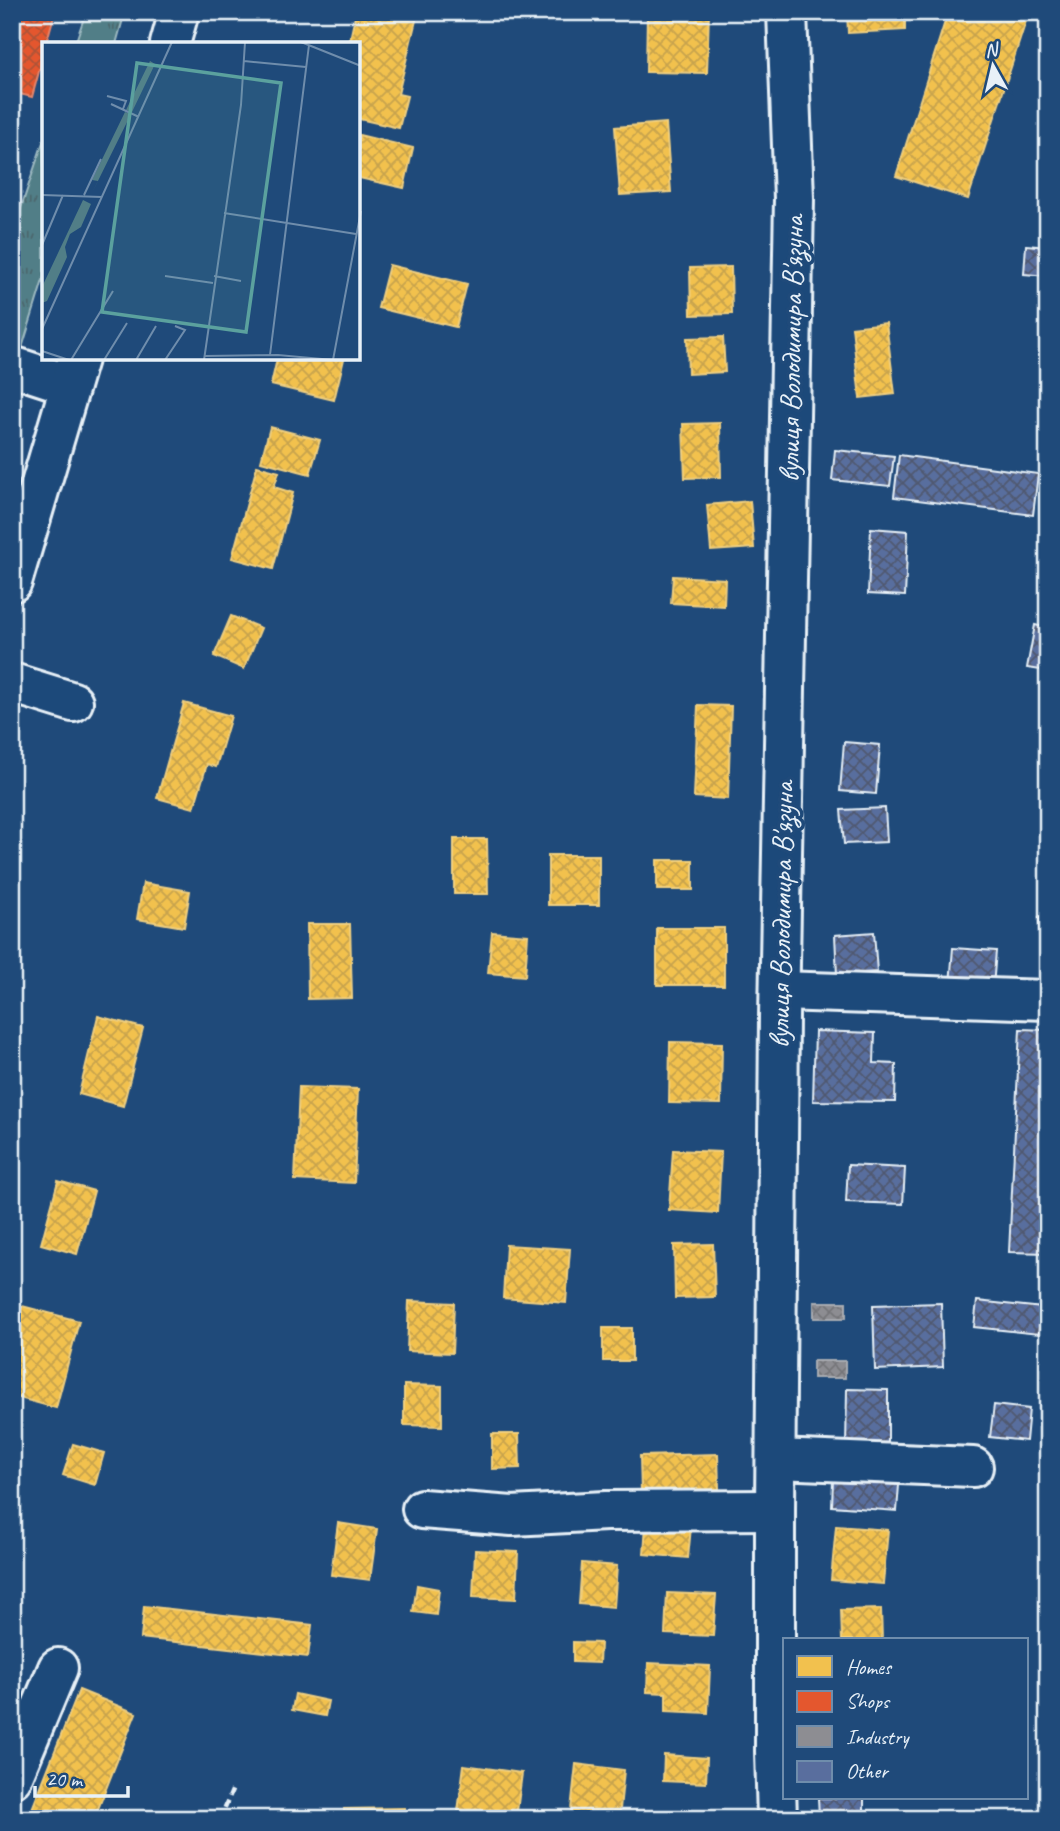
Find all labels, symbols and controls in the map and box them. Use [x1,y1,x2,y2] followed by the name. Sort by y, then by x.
[958,32,1028,102] north arrow
[983,37,1001,63] text: N
[42,42,360,360] inset map
[770,213,812,483] street label: вулиця Володимира В'язуна
[760,779,802,1049] street label: вулиця Володимира В'язуна
[783,1638,1028,1800] legend
[846,1654,893,1680] text: Homes
[846,1688,891,1714] text: Shops
[846,1724,910,1750] text: Industry
[35,1754,128,1798] scale bar
[846,1758,889,1784] text: Other
[46,1766,84,1792] text: 20 m

